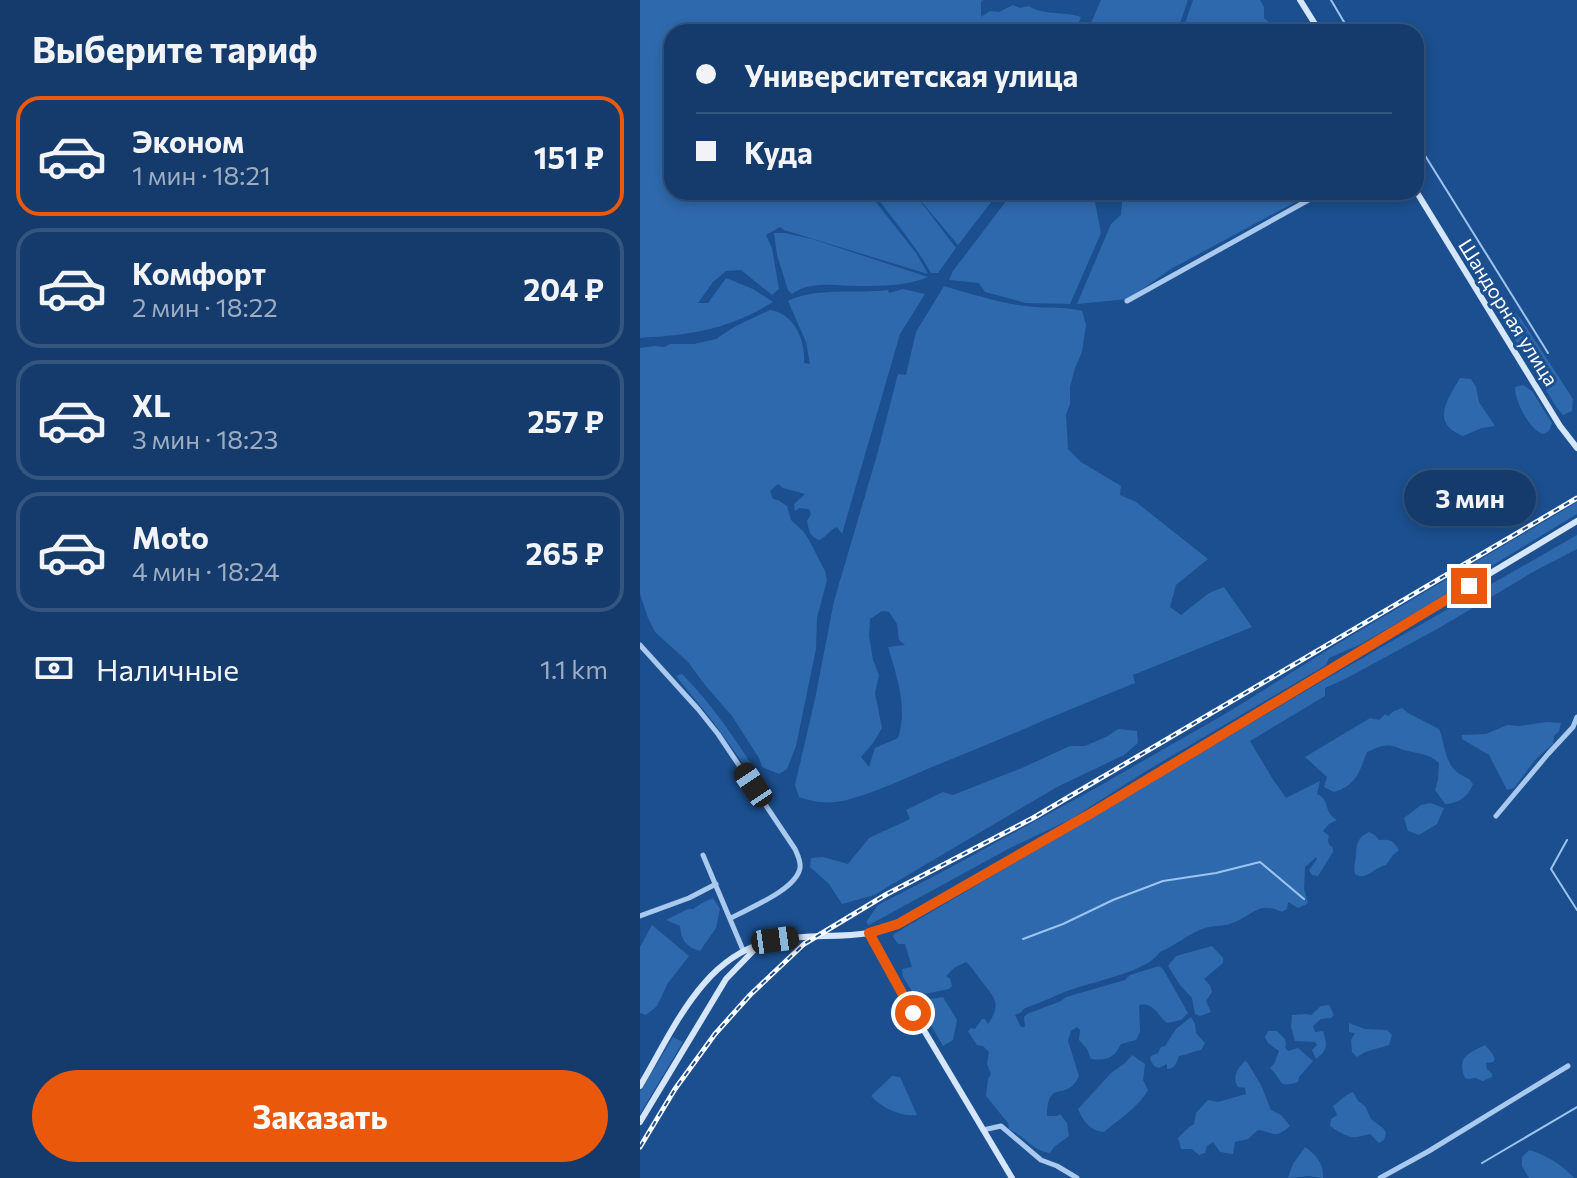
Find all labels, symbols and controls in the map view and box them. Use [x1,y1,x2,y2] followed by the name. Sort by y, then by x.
[32,26,317,70] text: Выберите тариф
[744,56,1078,93] text: Университетская улица
[36,120,108,192] icon: car
[132,122,244,159] text: Эконом
[744,133,813,170] text: Куда
[534,138,604,175] text: 151 ₽
[132,159,271,190] text: 1 мин · 18:21
[1454,234,1564,390] street label: Шандорная улица
[36,252,108,324] icon: car
[132,254,266,291] text: Комфорт
[523,270,604,307] text: 204 ₽
[132,291,278,322] text: 2 мин · 18:22
[36,384,108,456] icon: car
[132,386,171,423] text: XL
[527,402,604,439] text: 257 ₽
[132,423,278,454] text: 3 мин · 18:23
[1403,470,1535,526] callout: 3 мин
[1435,482,1505,513] text: 3 мин
[36,516,108,588] icon: car
[132,518,209,555] text: Moto
[526,534,604,571] text: 265 ₽
[132,555,280,586] text: 4 мин · 18:24
[1451,568,1487,604] route end
[32,646,76,690] icon: cash
[96,650,239,687] text: Наличные
[540,653,608,684] text: 1.1 km
[730,758,776,812] car
[750,925,800,955] car
[895,995,931,1031] route start
[32,1070,608,1162] button: Заказать

